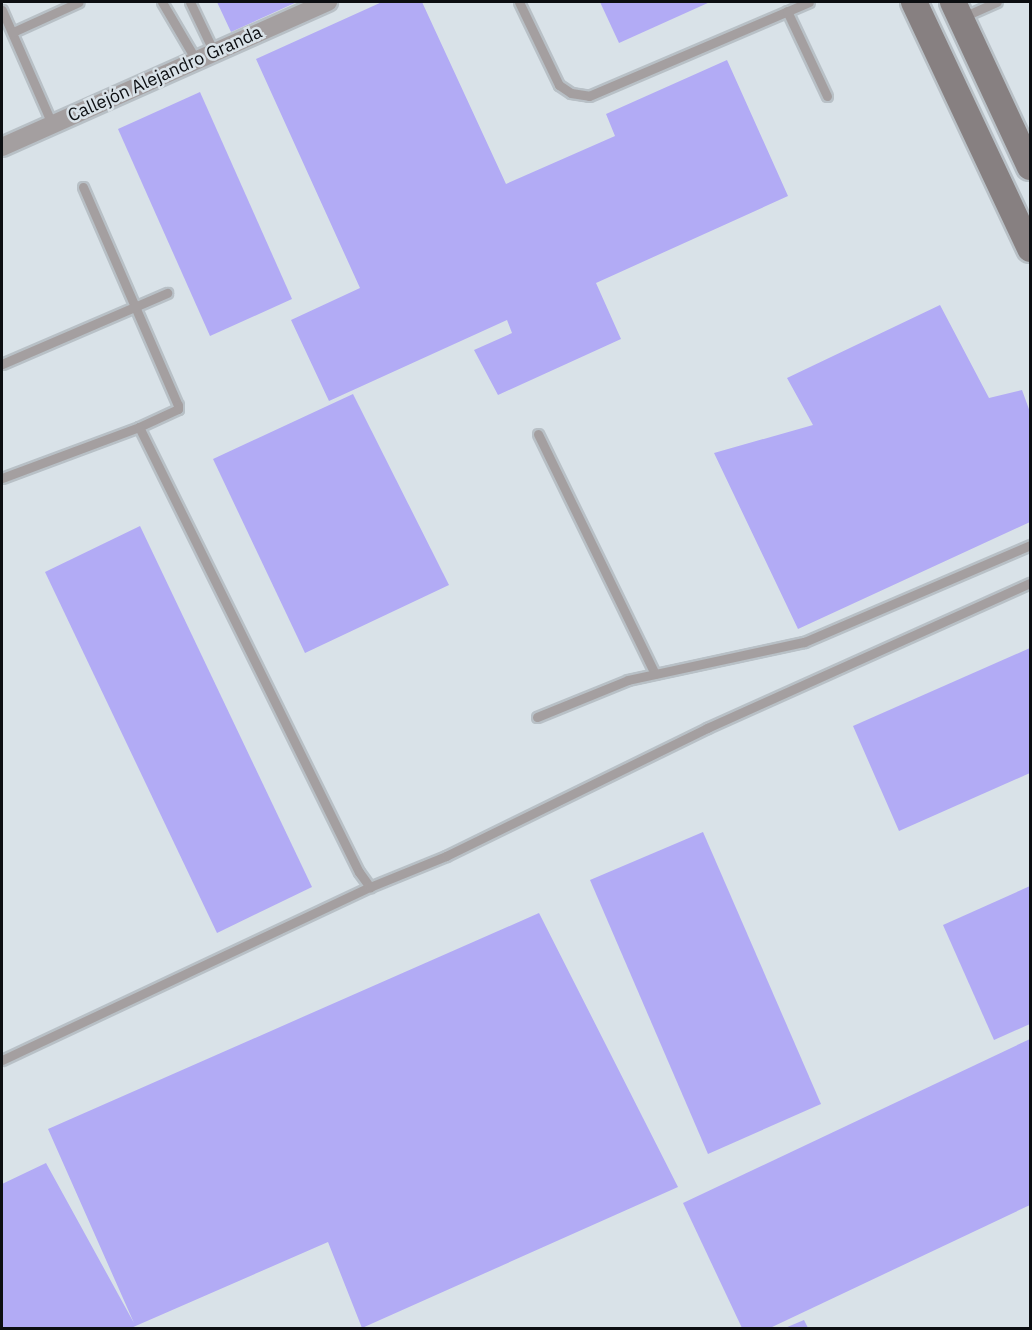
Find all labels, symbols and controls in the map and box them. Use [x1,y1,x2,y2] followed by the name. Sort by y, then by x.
[65,21,265,127] street label: Callejón Alejandro Granda

